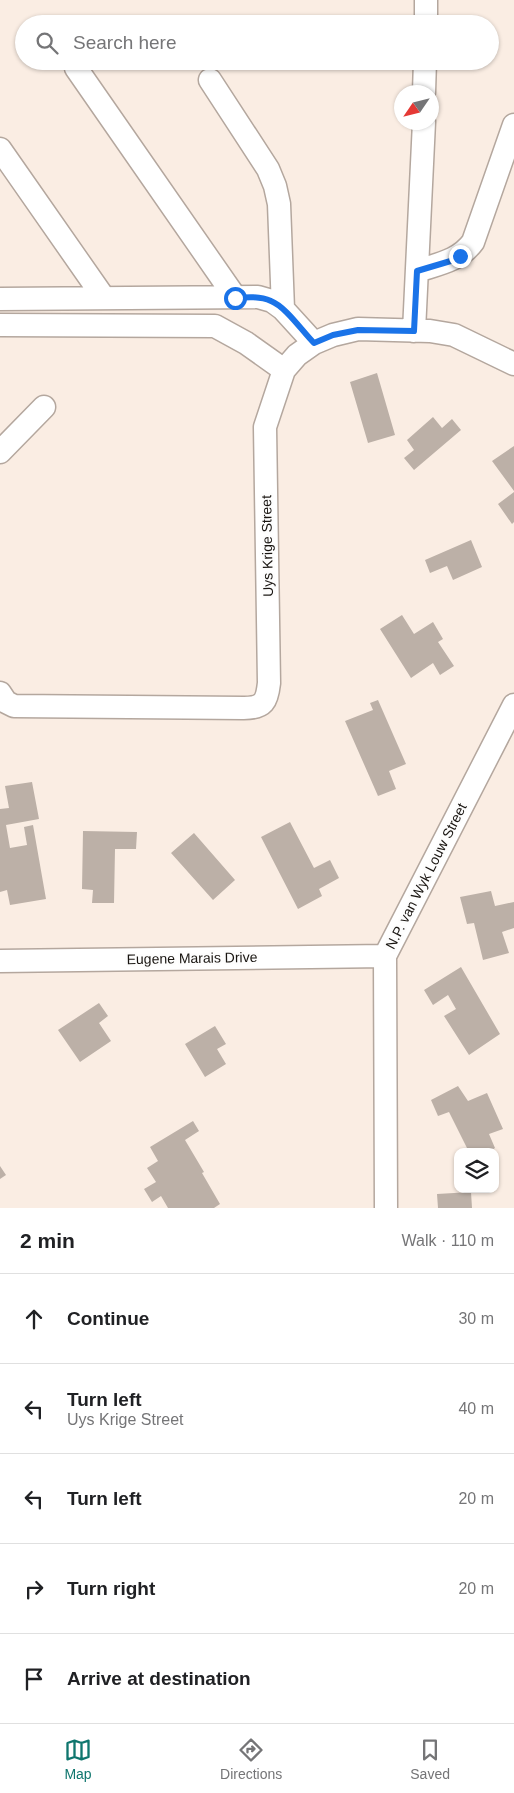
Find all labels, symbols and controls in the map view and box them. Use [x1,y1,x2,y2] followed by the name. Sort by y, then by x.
[15,15,499,70] search box
[33,29,61,57] icon: search
[73,32,177,53] text: Search here
[394,85,439,130] north arrow
[449,245,472,268] route end
[224,287,247,310] route start
[258,495,276,597] street label: Uys Krige Street
[382,800,470,952] street label: N.P. van Wyk Louw Street
[127,949,258,967] street label: Eugene Marais Drive
[454,1148,499,1193] map controls
[454,1148,499,1193] button: layers
[20,1229,75,1252] text: 2 min
[402,1232,494,1249] text: Walk · 110 m
[20,1305,48,1333] icon: ahead
[67,1308,149,1329] text: Continue
[458,1310,494,1327] text: 30 m
[67,1389,142,1410] text: Turn left
[20,1395,48,1423] icon: left
[458,1400,494,1417] text: 40 m
[67,1411,183,1428] text: Uys Krige Street
[20,1485,48,1513] icon: left
[67,1488,142,1509] text: Turn left
[458,1490,494,1507] text: 20 m
[20,1575,48,1603] icon: right
[67,1578,155,1599] text: Turn right
[458,1580,494,1597] text: 20 m
[20,1665,48,1693] icon: arrive
[67,1668,251,1689] text: Arrive at destination
[64,1736,92,1782] tab: Map
[220,1736,282,1782] tab: Directions
[410,1736,450,1782] tab: Saved

